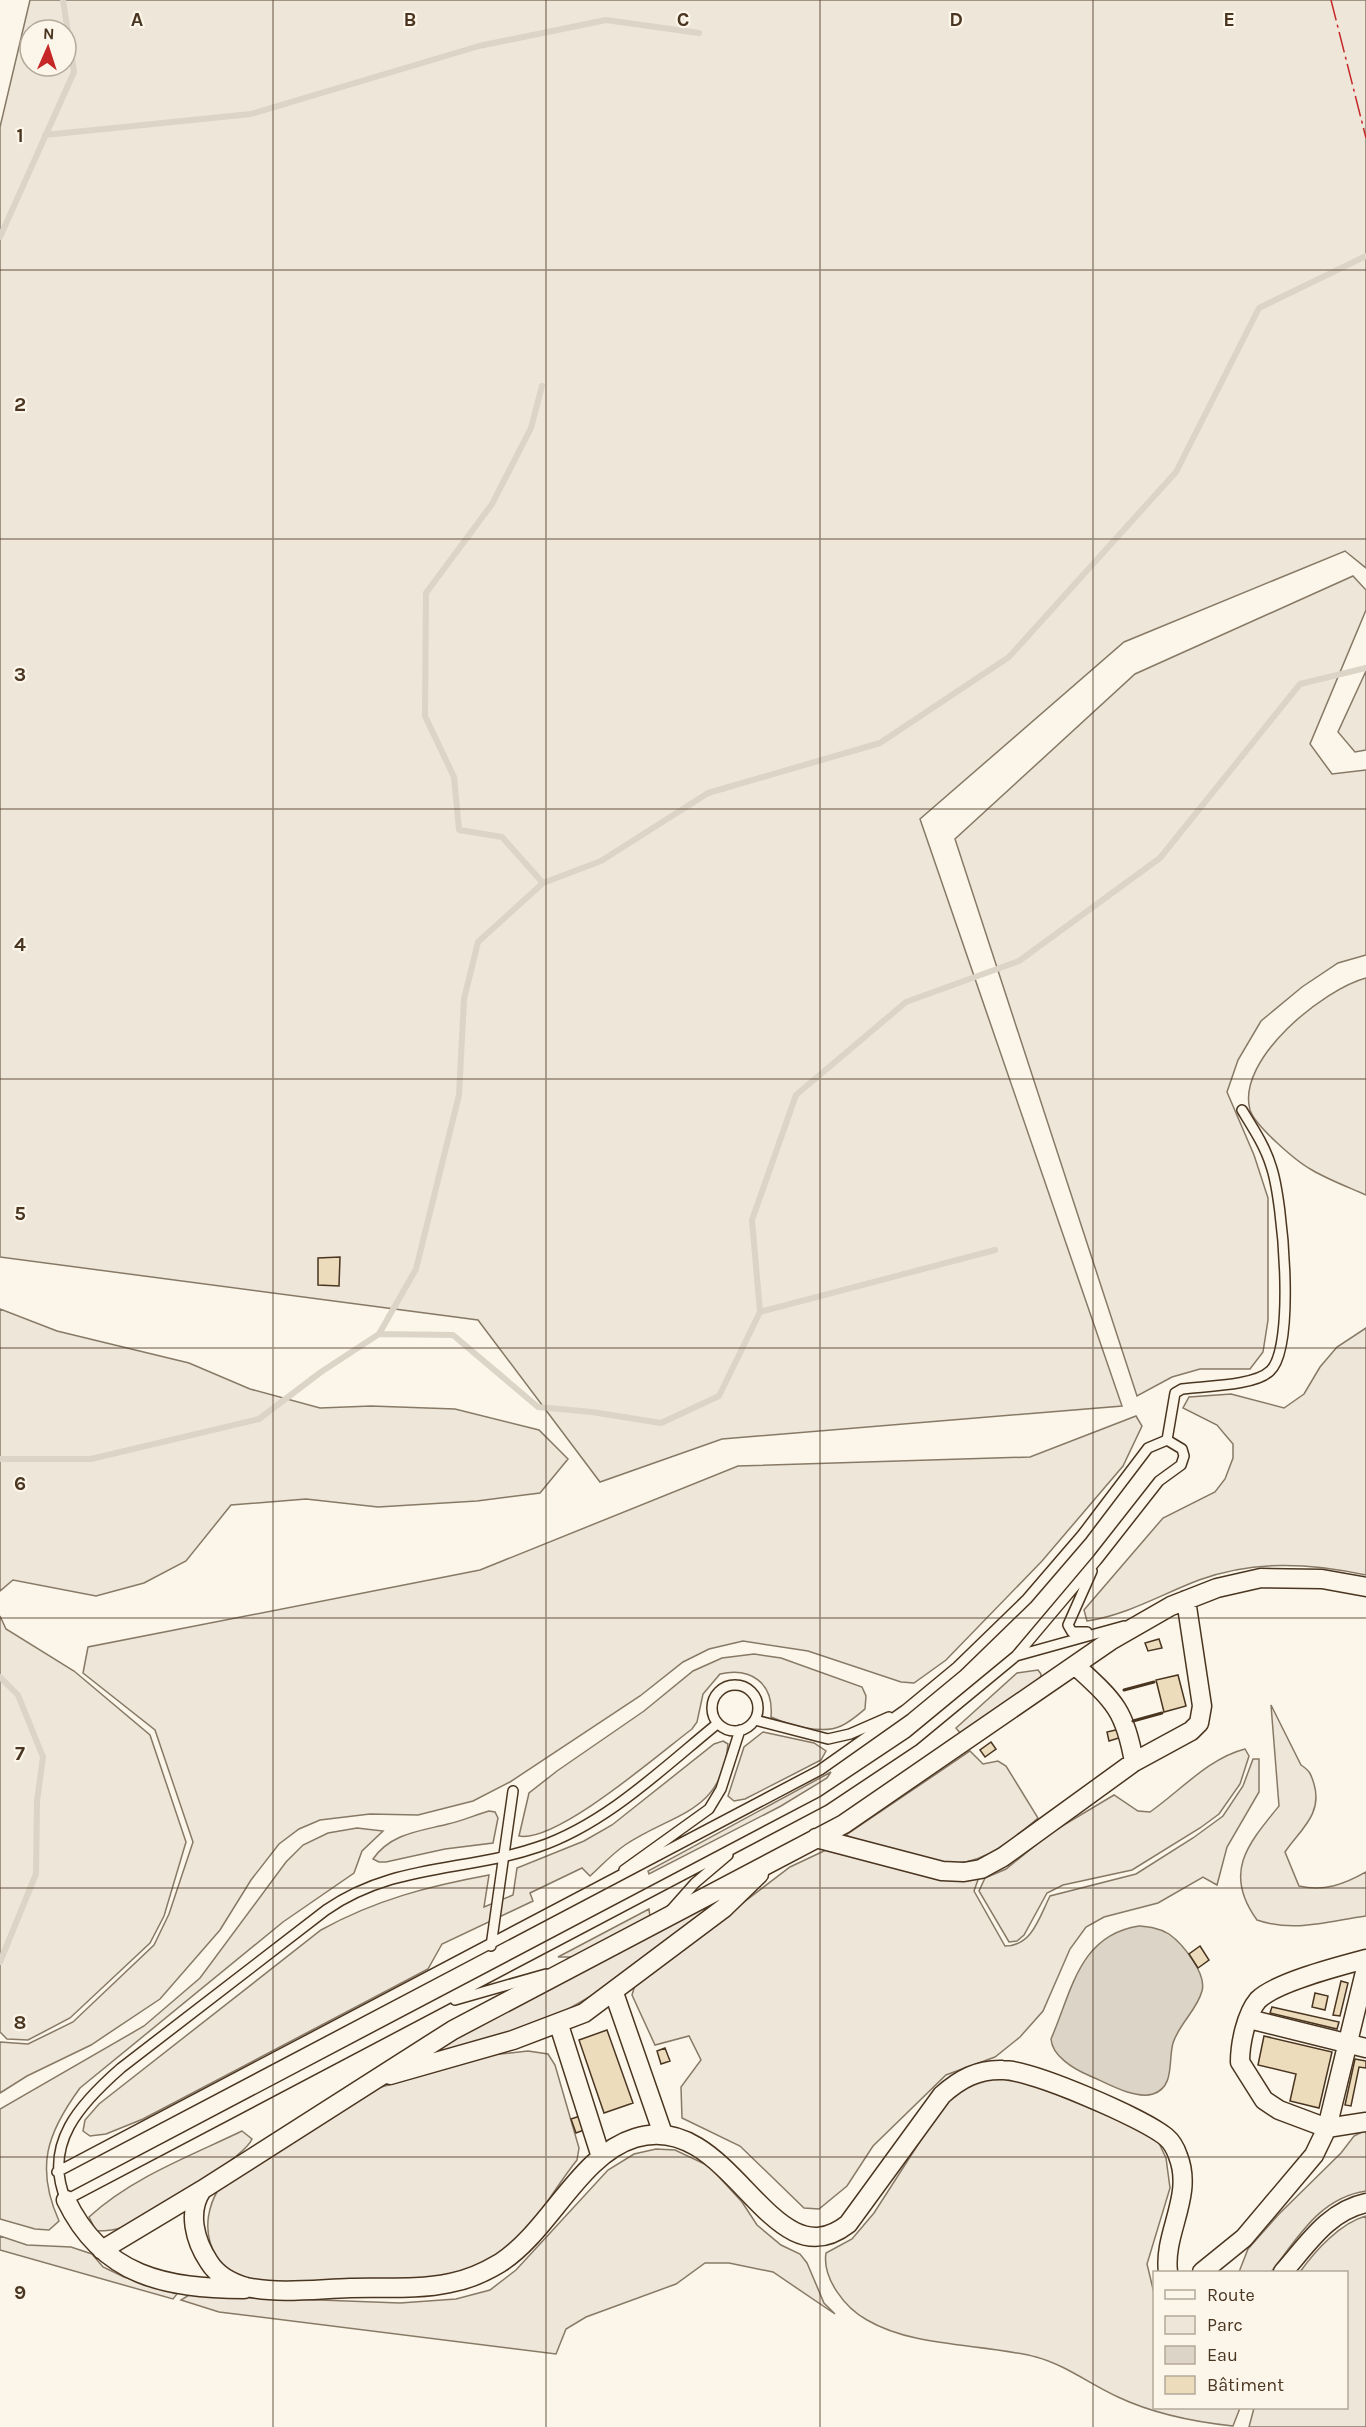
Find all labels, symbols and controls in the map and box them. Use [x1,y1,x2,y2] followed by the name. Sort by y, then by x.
[131,8,144,31] text: A
[404,8,416,31] text: B
[677,8,689,31] text: C
[949,8,963,31] text: D
[1223,8,1235,31] text: E
[18,18,78,78] north arrow
[43,24,55,43] text: N
[16,124,24,147] text: 1
[14,393,26,416] text: 2
[14,663,26,686] text: 3
[14,933,26,956] text: 4
[14,1202,26,1225] text: 5
[14,1472,26,1495] text: 6
[15,1742,25,1765] text: 7
[14,2011,26,2034] text: 8
[1153,2271,1348,2409] legend
[14,2281,26,2304] text: 9
[1207,2284,1255,2306] text: Route
[1207,2314,1243,2336] text: Parc
[1207,2344,1238,2366] text: Eau
[1207,2374,1284,2396] text: Bâtiment

